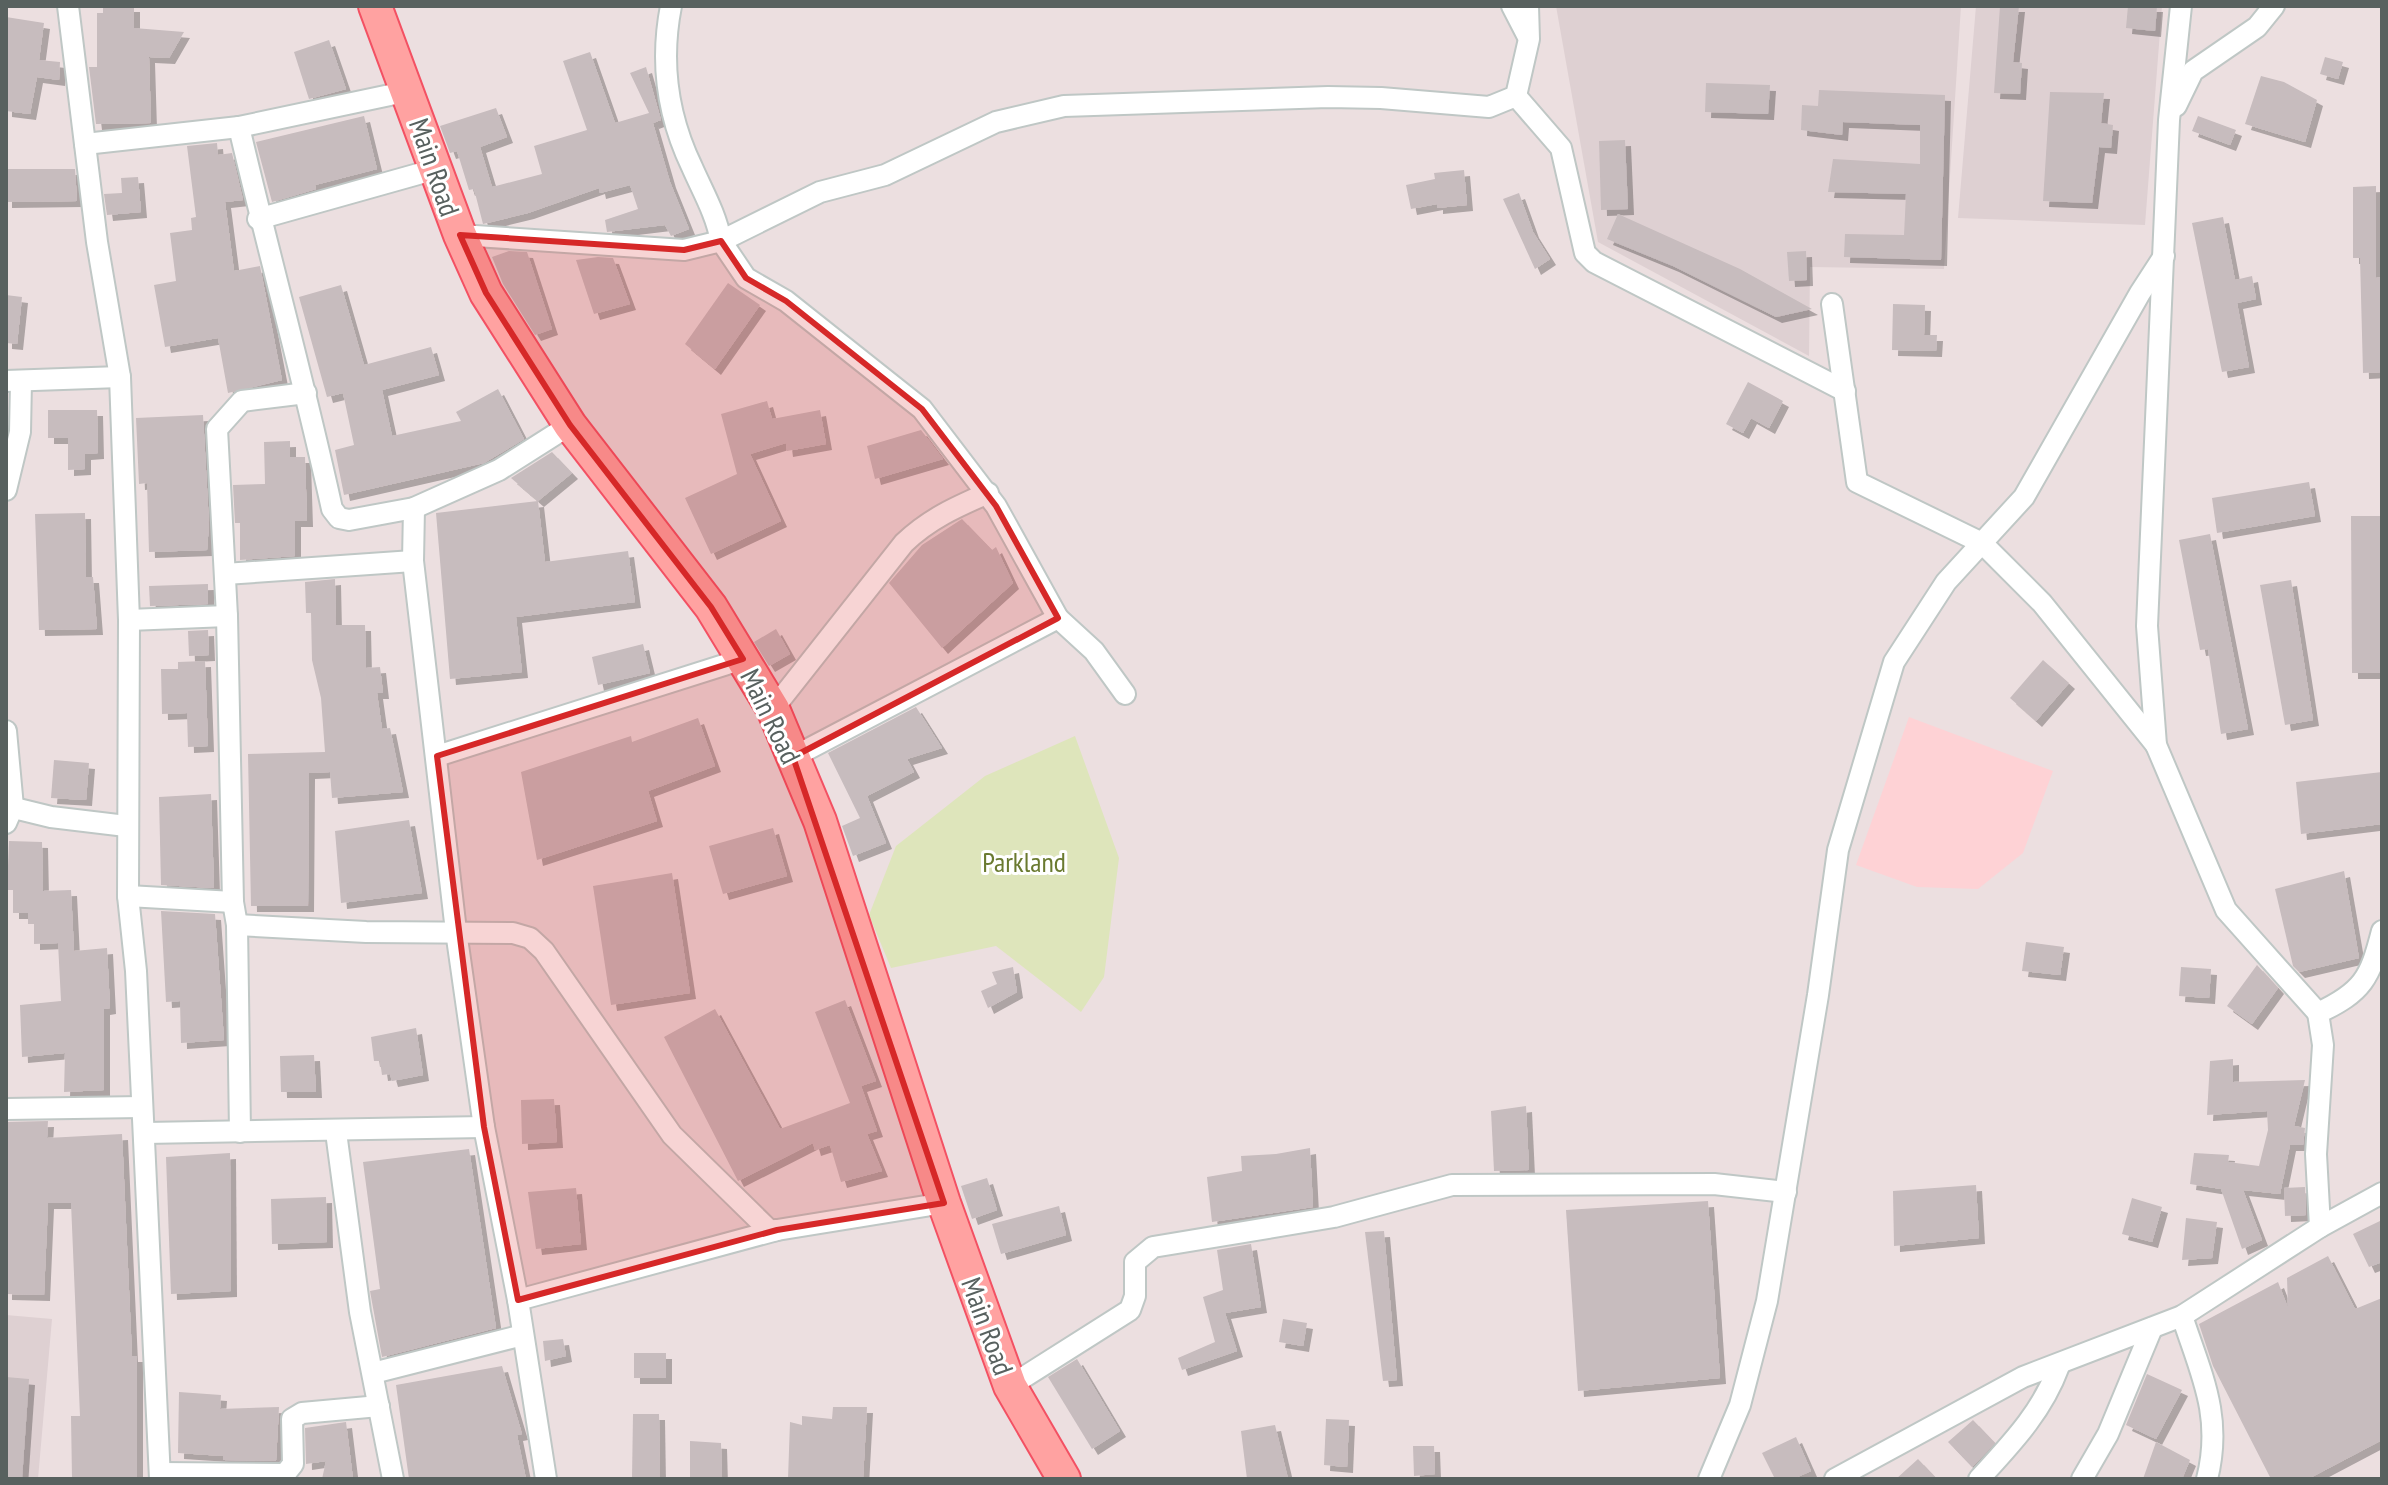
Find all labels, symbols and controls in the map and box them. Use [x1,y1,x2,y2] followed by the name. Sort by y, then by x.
[401,113,469,221] street label: Main Road
[732,662,810,770] street label: Main Road
[982,843,1066,880] park label: Parkland
[953,1272,1023,1380] street label: Main Road

